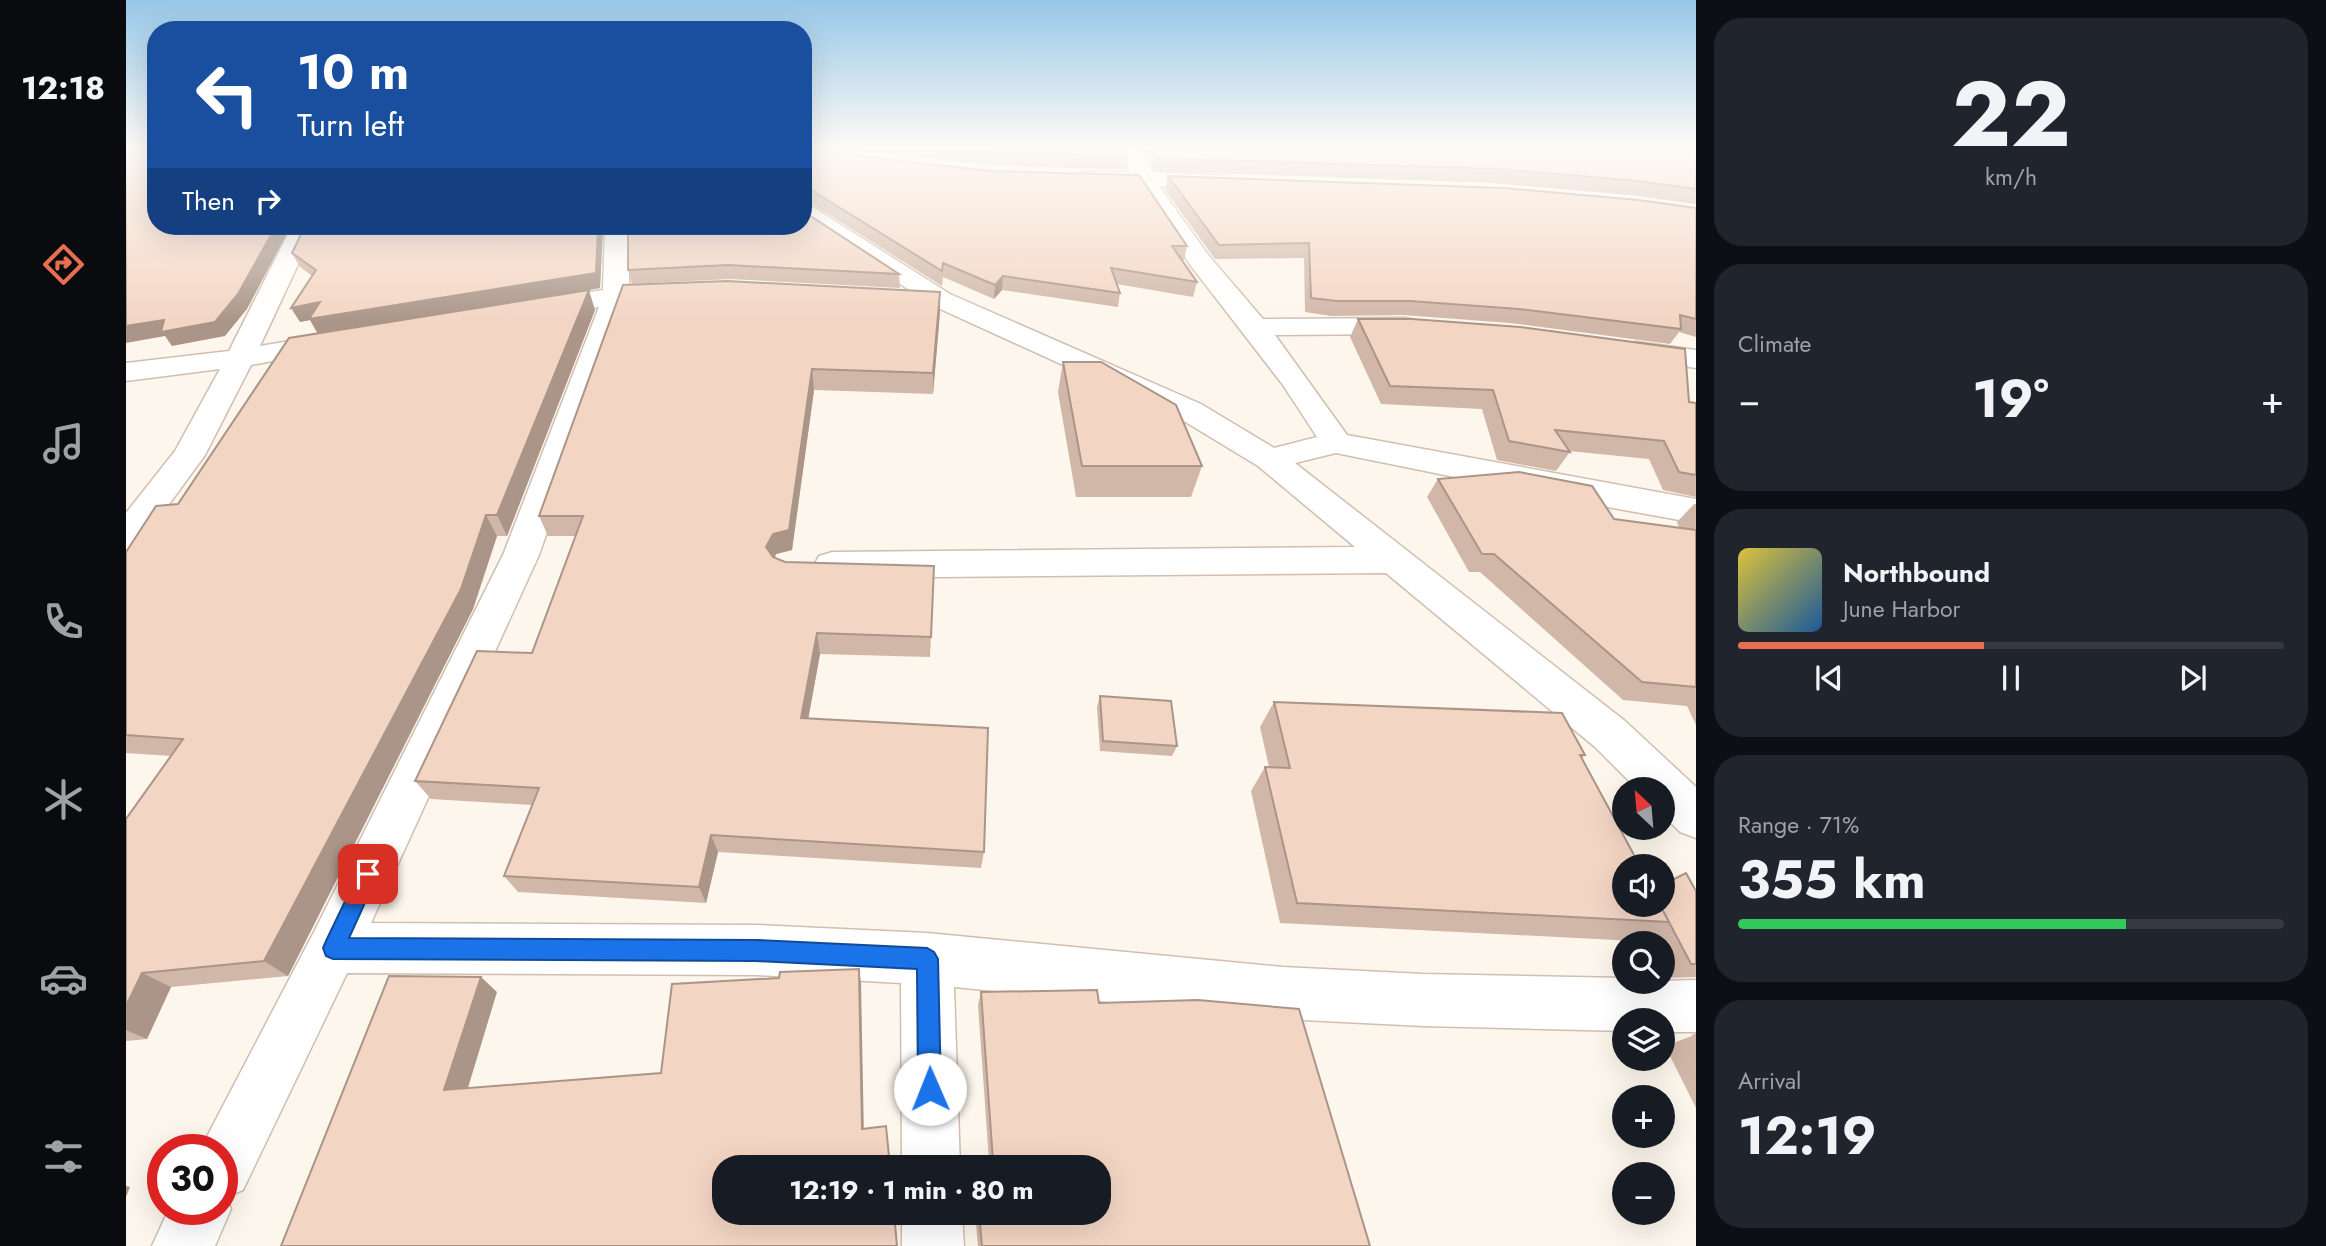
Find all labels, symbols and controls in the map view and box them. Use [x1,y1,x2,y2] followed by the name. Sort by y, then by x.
[297,37,409,107] text: 10 m
[182,49,273,140] icon: left
[1951,49,2071,180] text: 22
[21,65,105,111] text: 12:18
[297,102,404,148] text: Turn left
[1985,160,2037,194] text: km/h
[182,182,235,220] text: Then
[249,182,287,220] icon: right
[39,240,88,289] icon: directions
[1738,327,1811,361] text: Climate
[1972,361,2049,437] text: 19°
[1738,372,1760,427] text: −
[2261,372,2284,427] text: +
[39,419,88,468] icon: music
[1843,554,1990,592] text: Northbound
[1843,592,1960,626] text: June Harbor
[39,597,88,646] icon: phone
[1810,659,1848,697] icon: previous
[1992,659,2030,697] icon: pause
[2174,659,2212,697] icon: next
[39,775,88,824] icon: climate
[1612,777,1675,840] north arrow
[1612,777,1675,1225] map controls
[1738,808,1859,842] text: Range · 71%
[1738,842,1926,918] text: 355 km
[338,844,398,904] pin
[1612,854,1675,917] button: sound
[349,855,387,893] icon: arrive
[1612,931,1675,994] button: search
[39,954,88,1003] icon: car
[1612,1008,1675,1071] button: layers
[893,1052,967,1126] position arrow
[1738,1064,1801,1098] text: Arrival
[1612,1085,1675,1148] button: +
[1738,1098,1877,1174] text: 12:19
[39,1132,88,1181] icon: filters
[147,1134,238,1225] speed limit sign: 30
[1612,1162,1675,1225] button: −
[789,1171,1034,1209] text: 12:19 · 1 min · 80 m

